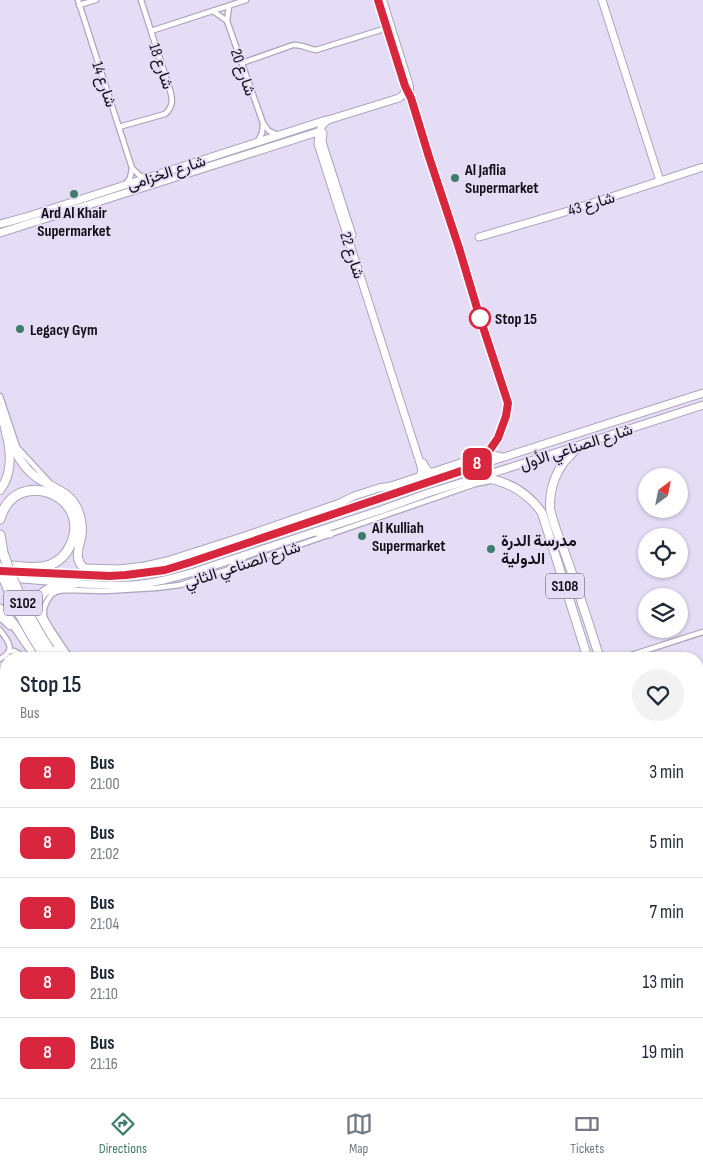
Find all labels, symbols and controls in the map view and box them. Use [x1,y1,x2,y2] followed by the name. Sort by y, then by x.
[143,41,177,92] street label: شارع 18
[225,46,259,99] street label: شارع 20
[86,59,120,110] street label: شارع 14
[125,152,209,196] street label: شارع الخزامى
[464,161,539,198] place label: Al Jaflia Supermarket
[449,172,461,184] marker: Al Jaflia Supermarket
[68,188,80,200] marker: Ard Al Khair Supermarket
[566,188,618,222] street label: شارع 43
[37,204,111,241] place label: Ard Al Khair Supermarket
[334,230,368,282] street label: شارع 22
[469,307,491,329] marker: Stop 15
[495,310,537,329] place label: Stop 15
[30,321,98,340] place label: Legacy Gym
[14,323,26,335] marker: Legacy Gym
[518,420,636,478] street label: شارع الصناعي الأول
[461,448,493,480] line badge: 8
[473,453,481,474] text: 8
[638,468,688,518] north arrow
[638,468,688,638] map controls
[371,519,446,556] place label: Al Kulliah Supermarket
[638,528,688,578] button: locate
[356,530,368,542] marker: Al Kulliah Supermarket
[501,532,577,569] place label: مدرسة الدرة الدولية
[182,538,304,596] street label: شارع الصناعي الثاني
[485,543,497,555] marker: مدرسة الدرة الدولية
[546,574,584,598] road number: S108
[638,588,688,638] button: layers
[4,590,42,616] road number: S102
[632,669,684,721] button: heart
[20,670,81,699] text: Stop 15
[20,704,40,723] text: Bus
[90,752,115,775] text: Bus
[649,761,684,784] text: 3 min
[43,762,52,783] text: 8
[90,775,120,794] text: 21:00
[90,822,115,845] text: Bus
[649,831,684,854] text: 5 min
[43,832,52,853] text: 8
[90,845,119,864] text: 21:02
[90,892,115,915] text: Bus
[650,901,684,924] text: 7 min
[43,902,52,923] text: 8
[90,915,119,934] text: 21:04
[90,962,115,985] text: Bus
[643,971,684,994] text: 13 min
[43,972,52,993] text: 8
[90,985,118,1004] text: 21:10
[90,1032,115,1055] text: Bus
[642,1041,684,1064] text: 19 min
[43,1042,52,1063] text: 8
[90,1055,118,1074] text: 21:16
[99,1110,147,1157] tab: Directions
[345,1110,373,1157] tab: Map
[570,1110,604,1157] tab: Tickets

